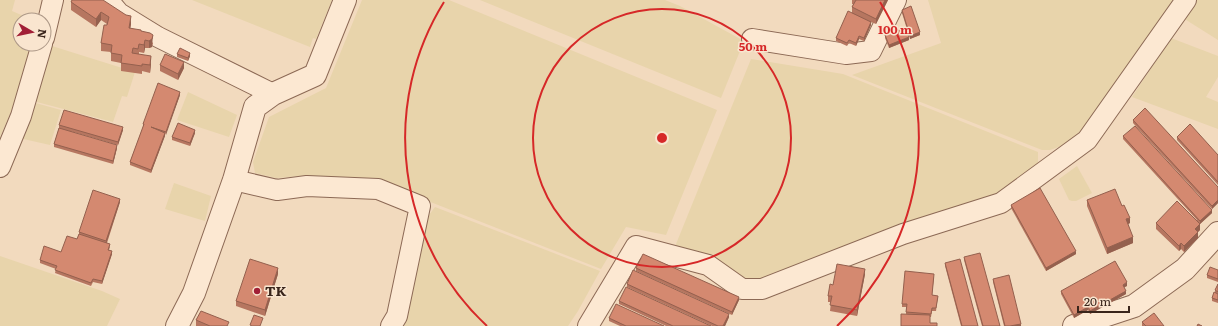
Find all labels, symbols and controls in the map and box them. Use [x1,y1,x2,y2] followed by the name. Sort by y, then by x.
[12,12,52,52] north arrow
[878,20,912,38] text: 100 m
[34,28,51,40] text: N
[739,37,767,55] text: 50 m
[655,131,669,145] centre of rings
[265,280,286,300] place label: TK
[252,286,262,296] marker: TK
[1078,288,1129,314] scale bar
[1084,292,1111,310] text: 20 m

